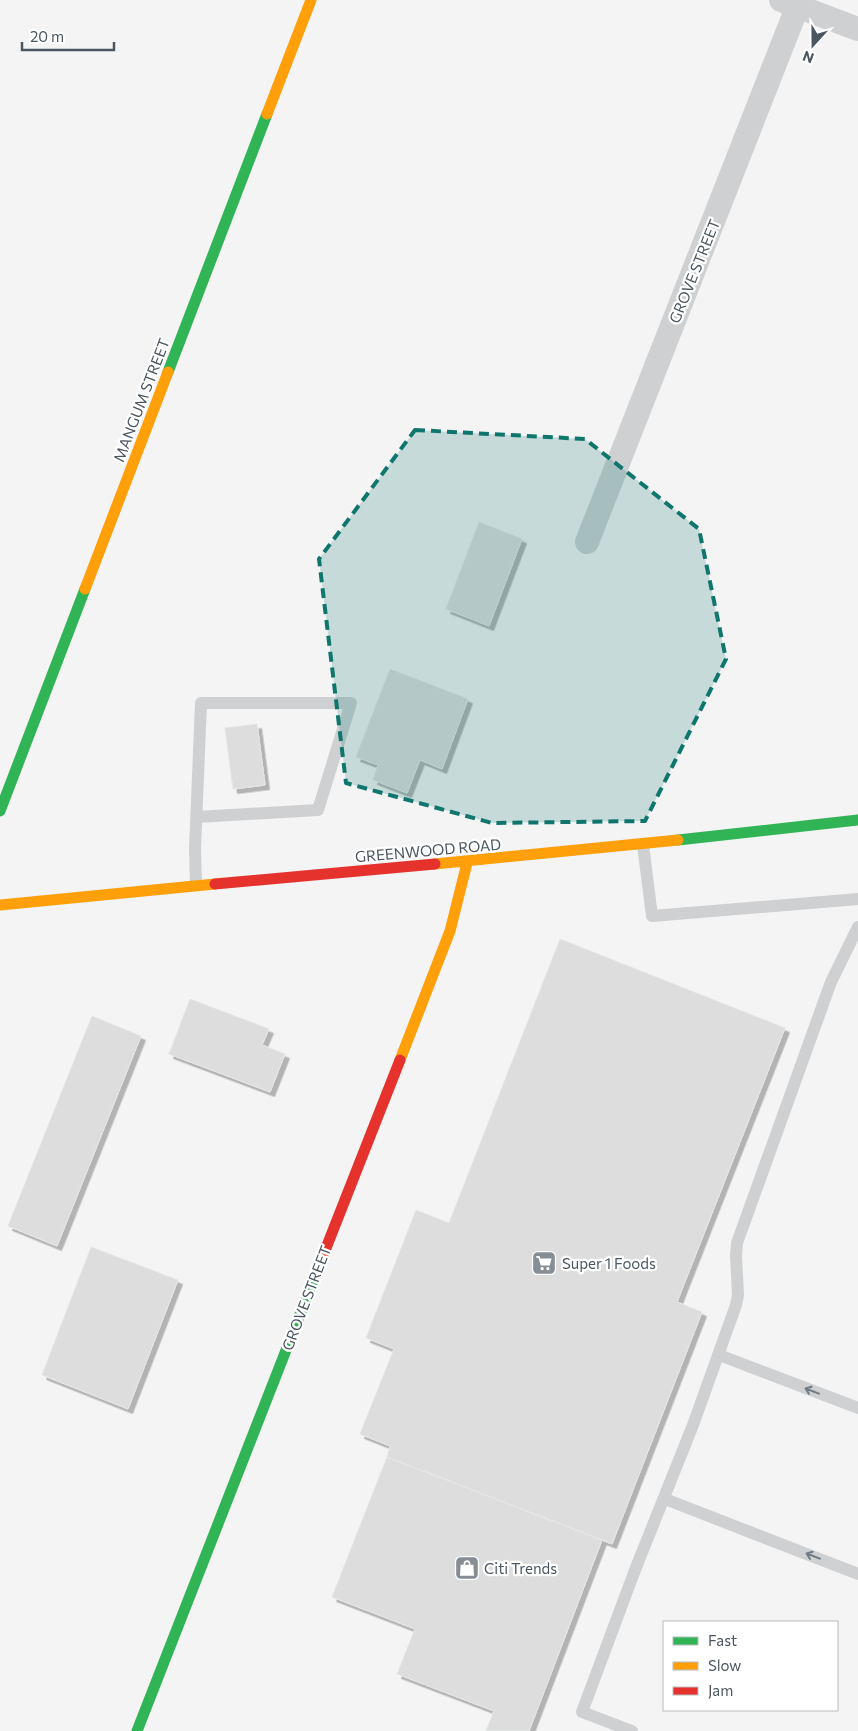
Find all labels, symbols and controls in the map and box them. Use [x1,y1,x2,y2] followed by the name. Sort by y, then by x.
[22,20,115,52] scale bar
[788,20,838,70] north arrow
[30,27,64,45] text: 20 m
[800,48,816,67] text: N
[665,216,723,326] street label: GROVE STREET
[109,335,173,464] street label: MANGUM STREET
[354,835,502,865] street label: GREENWOOD ROAD
[278,1243,334,1353] street label: GROVE STREET
[531,1250,557,1276] supermarket icon: Super 1 Foods
[562,1254,656,1272] place label: Super 1 Foods
[805,1386,821,1395] one-way arrow
[805,1551,821,1560] one-way arrow
[454,1555,480,1581] shop icon: Citi Trends
[484,1559,557,1577] place label: Citi Trends
[663,1621,838,1711] legend
[708,1631,737,1649] text: Fast
[708,1656,741,1674] text: Slow
[708,1681,733,1699] text: Jam

